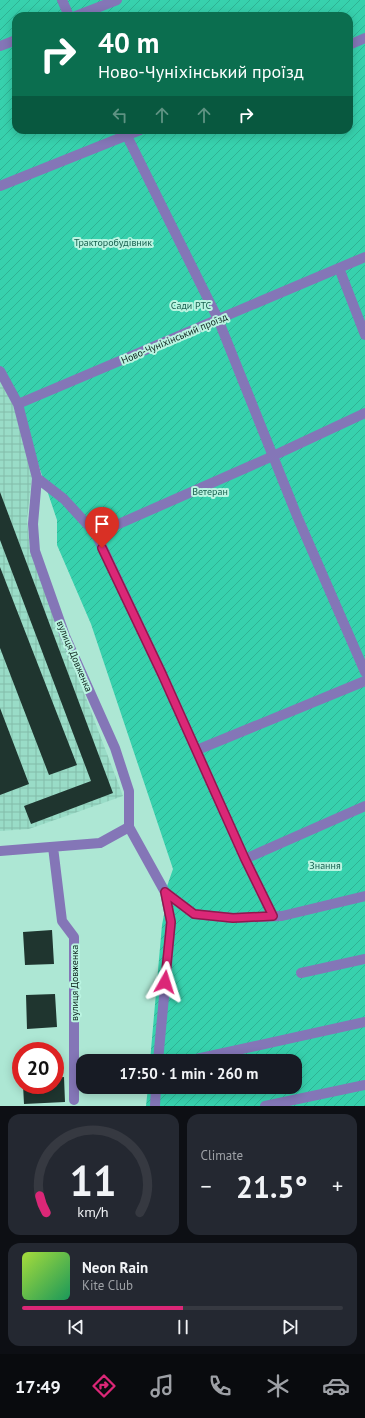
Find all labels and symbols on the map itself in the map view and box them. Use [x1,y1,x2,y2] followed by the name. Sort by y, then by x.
[74,236,152,249] park label: Тракторобудівник
[171,299,211,312] park label: Сади РТС
[119,310,230,367] street label: Ново-Чуніхінський проїзд
[192,485,228,498] park label: Ветеран
[85,507,119,548] pin
[54,619,95,694] street label: вулиця Довженка
[309,859,341,872] park label: Знання
[68,945,81,1021] street label: вулиця Довженка
[144,961,186,1003] position arrow
[12,1042,64,1094] speed limit sign: 20

